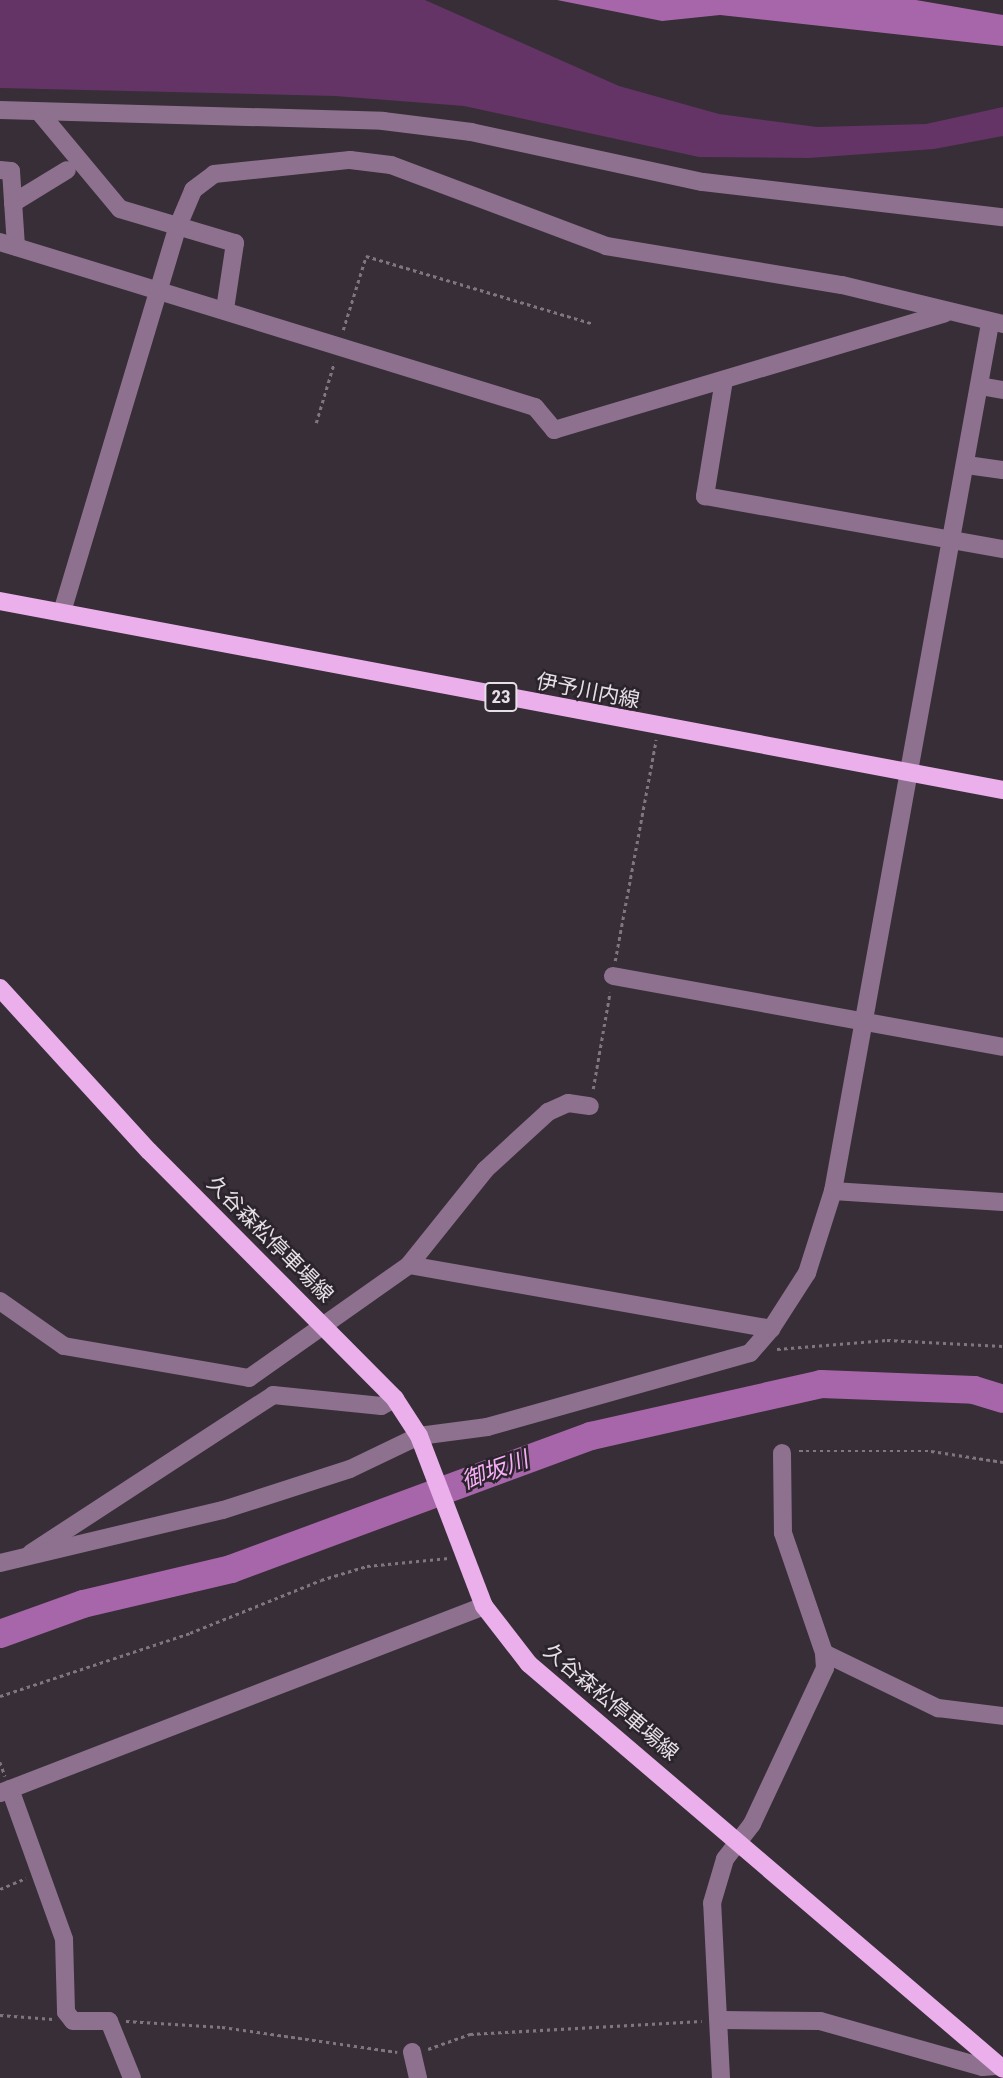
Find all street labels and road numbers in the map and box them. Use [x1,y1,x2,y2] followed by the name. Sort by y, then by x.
[534,669,642,713] street label: 伊予川内線
[484,682,518,712] road number: 23
[202,1171,338,1307] street label: 久谷森松停車場線
[539,1638,683,1766] street label: 久谷森松停車場線

